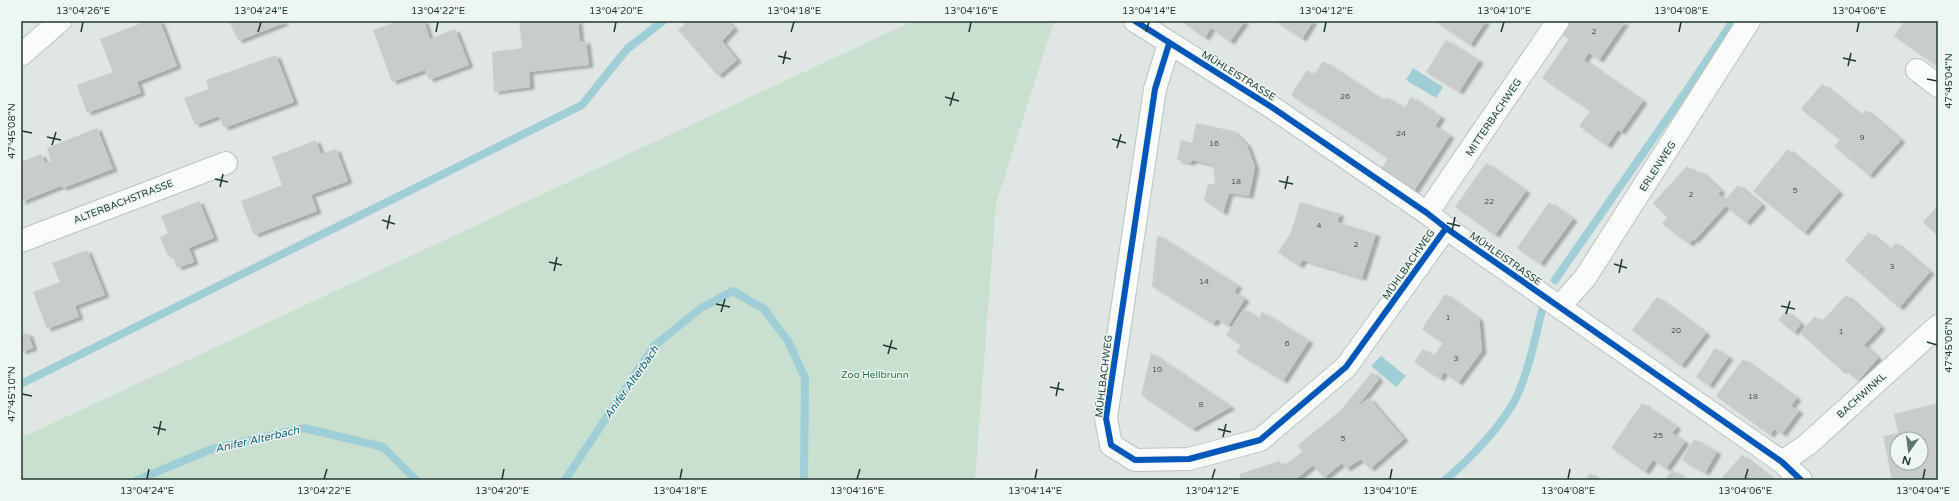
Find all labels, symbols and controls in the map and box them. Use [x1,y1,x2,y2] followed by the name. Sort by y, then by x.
[56,5,110,17] text: 13°04'26"E
[234,5,288,17] text: 13°04'24"E
[411,5,465,17] text: 13°04'22"E
[589,5,643,17] text: 13°04'20"E
[767,5,821,17] text: 13°04'18"E
[944,5,998,17] text: 13°04'16"E
[1122,5,1176,17] text: 13°04'14"E
[1299,5,1353,17] text: 13°04'12"E
[1477,5,1531,17] text: 13°04'10"E
[1654,5,1708,17] text: 13°04'08"E
[1832,5,1886,17] text: 13°04'06"E
[1591,27,1597,36] house number: 2
[1199,48,1278,103] street label: MÜHLEISTRASSE
[1943,53,1955,109] text: 47°45'04"N
[1463,77,1524,159] street label: MITTERBACHWEG
[1340,92,1350,101] house number: 26
[6,103,18,159] text: 47°45'08"N
[1396,129,1406,138] house number: 24
[1859,133,1865,142] house number: 9
[1209,139,1219,148] house number: 16
[1637,139,1679,194] street label: ERLENWEG
[72,177,175,227] street label: ALTERBACHSTRASSE
[1231,177,1241,186] house number: 18
[1792,186,1798,195] house number: 5
[1688,190,1694,199] house number: 2
[1484,197,1494,206] house number: 22
[1316,221,1322,230] house number: 4
[1380,227,1438,302] street label: MÜHLBACHWEG
[1467,230,1544,288] street label: MÜHLEISTRASSE
[1353,240,1359,249] house number: 2
[1889,262,1895,271] house number: 3
[1199,277,1209,286] house number: 14
[1445,313,1451,322] house number: 1
[1943,317,1955,373] text: 47°45'06"N
[1671,326,1681,335] house number: 20
[1838,327,1844,336] house number: 1
[1093,334,1115,418] street label: MÜHLBACHWEG
[1284,339,1290,348] house number: 6
[601,343,662,421] water label: Anifer Alterbach
[1453,354,1459,363] house number: 3
[1152,365,1162,374] house number: 10
[6,366,18,422] text: 47°45'10"N
[841,369,909,381] park label: Zoo Hellbrunn
[1835,370,1889,421] street label: BACHWINKL
[1748,392,1758,401] house number: 18
[1198,400,1204,409] house number: 8
[214,423,301,455] water label: Anifer Alterbach
[1653,431,1663,440] house number: 25
[1889,431,1929,471] north arrow
[1340,434,1346,443] house number: 5
[1901,453,1913,468] text: N
[120,485,174,497] text: 13°04'24"E
[297,485,351,497] text: 13°04'22"E
[475,485,529,497] text: 13°04'20"E
[653,485,707,497] text: 13°04'18"E
[830,485,884,497] text: 13°04'16"E
[1008,485,1062,497] text: 13°04'14"E
[1185,485,1239,497] text: 13°04'12"E
[1363,485,1417,497] text: 13°04'10"E
[1541,485,1595,497] text: 13°04'08"E
[1718,485,1772,497] text: 13°04'06"E
[1896,485,1950,497] text: 13°04'04"E

